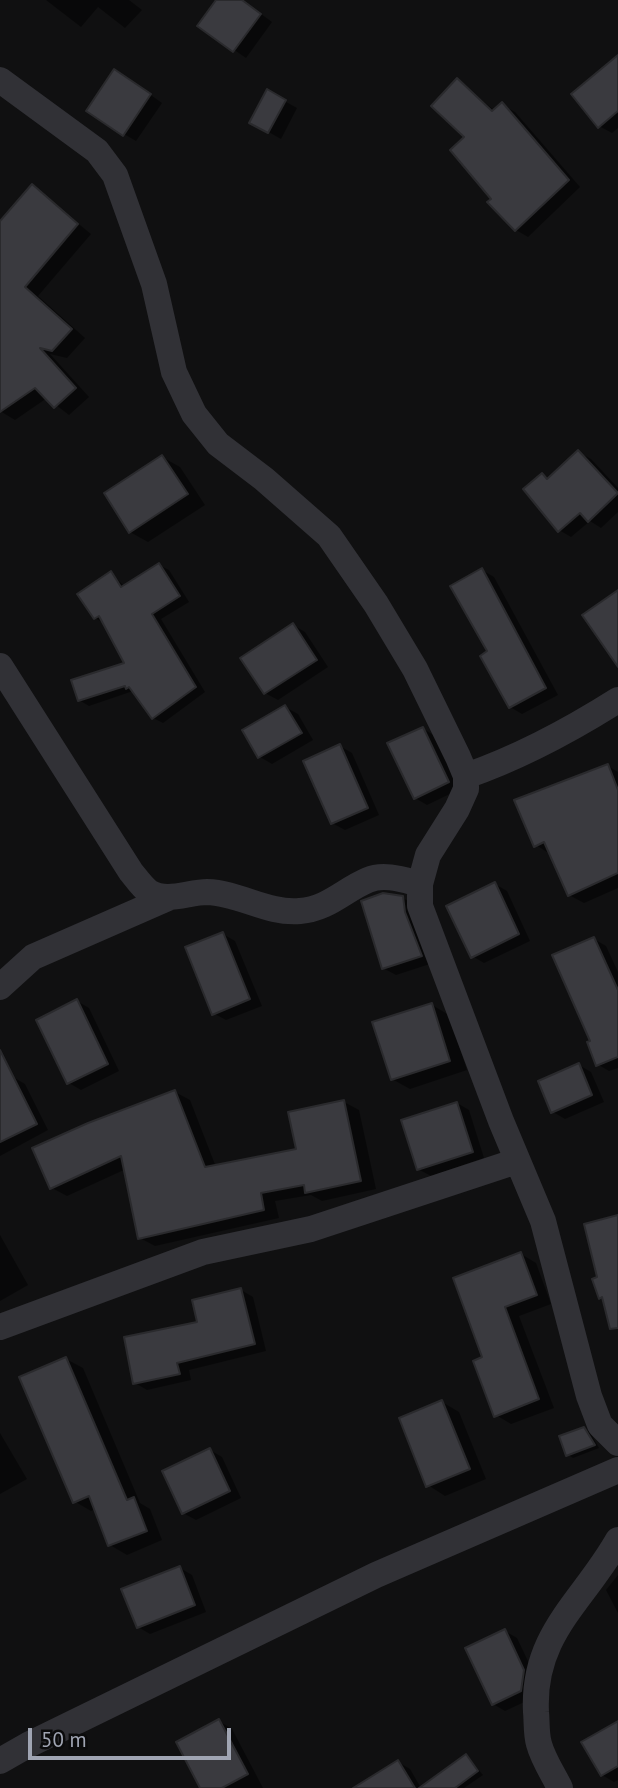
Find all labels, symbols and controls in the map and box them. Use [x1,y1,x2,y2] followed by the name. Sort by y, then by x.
[32,1714,234,1758] scale bar
[41,1726,87,1753] text: 50 m

